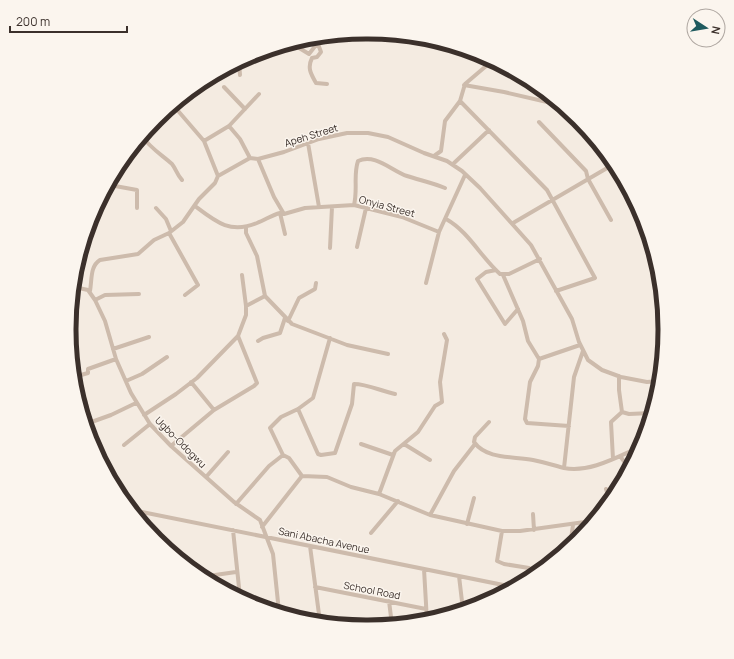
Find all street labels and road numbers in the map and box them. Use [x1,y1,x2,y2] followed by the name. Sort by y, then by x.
[282,120,340,150] street label: Apeh Street
[357,192,417,220] street label: Onyia Street
[152,413,210,471] street label: Ugbo-Odogwu
[277,523,371,557] street label: Sani Abacha Avenue
[342,578,402,602] street label: School Road

